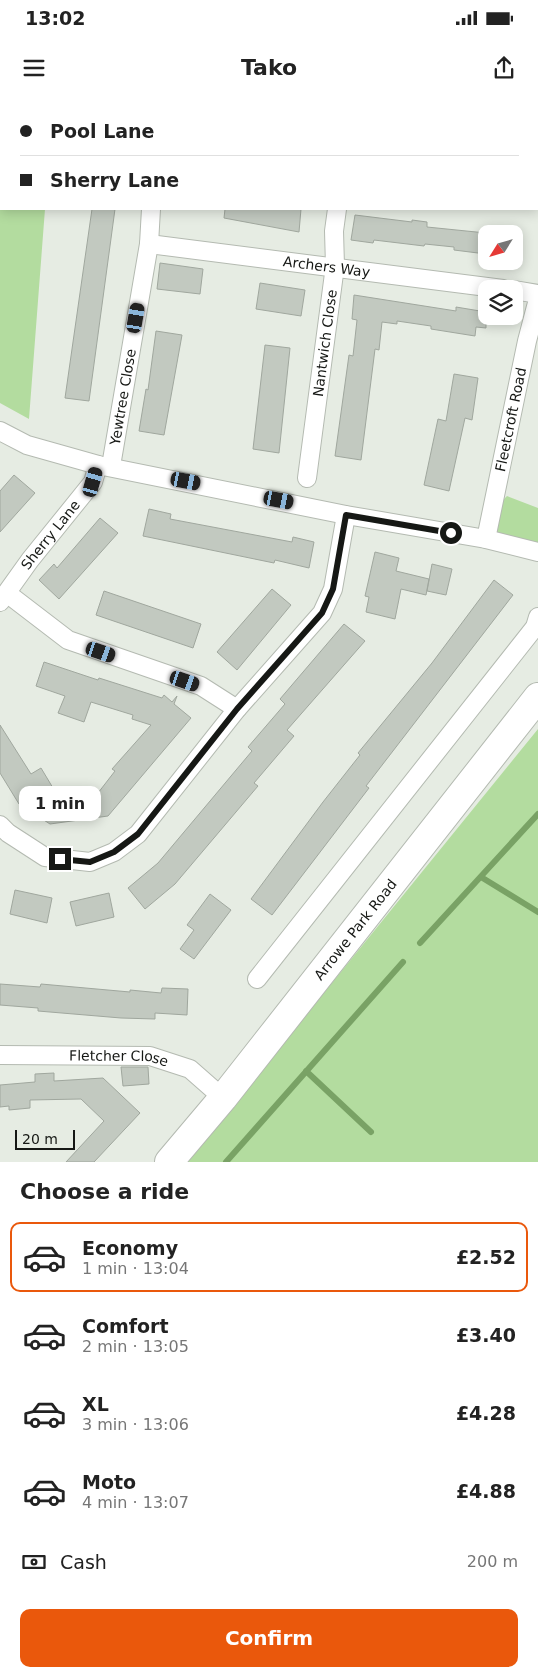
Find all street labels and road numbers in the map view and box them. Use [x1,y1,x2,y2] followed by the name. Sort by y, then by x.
[282,253,371,280] street label: Archers Way
[310,289,340,398] street label: Nantwich Close
[107,348,139,447] street label: Yewtree Close
[492,366,529,473] street label: Fleetcroft Road
[18,497,83,573] street label: Sherry Lane
[311,876,400,983] street label: Arrowe Park Road
[69,1047,170,1069] street label: Fletcher Close

